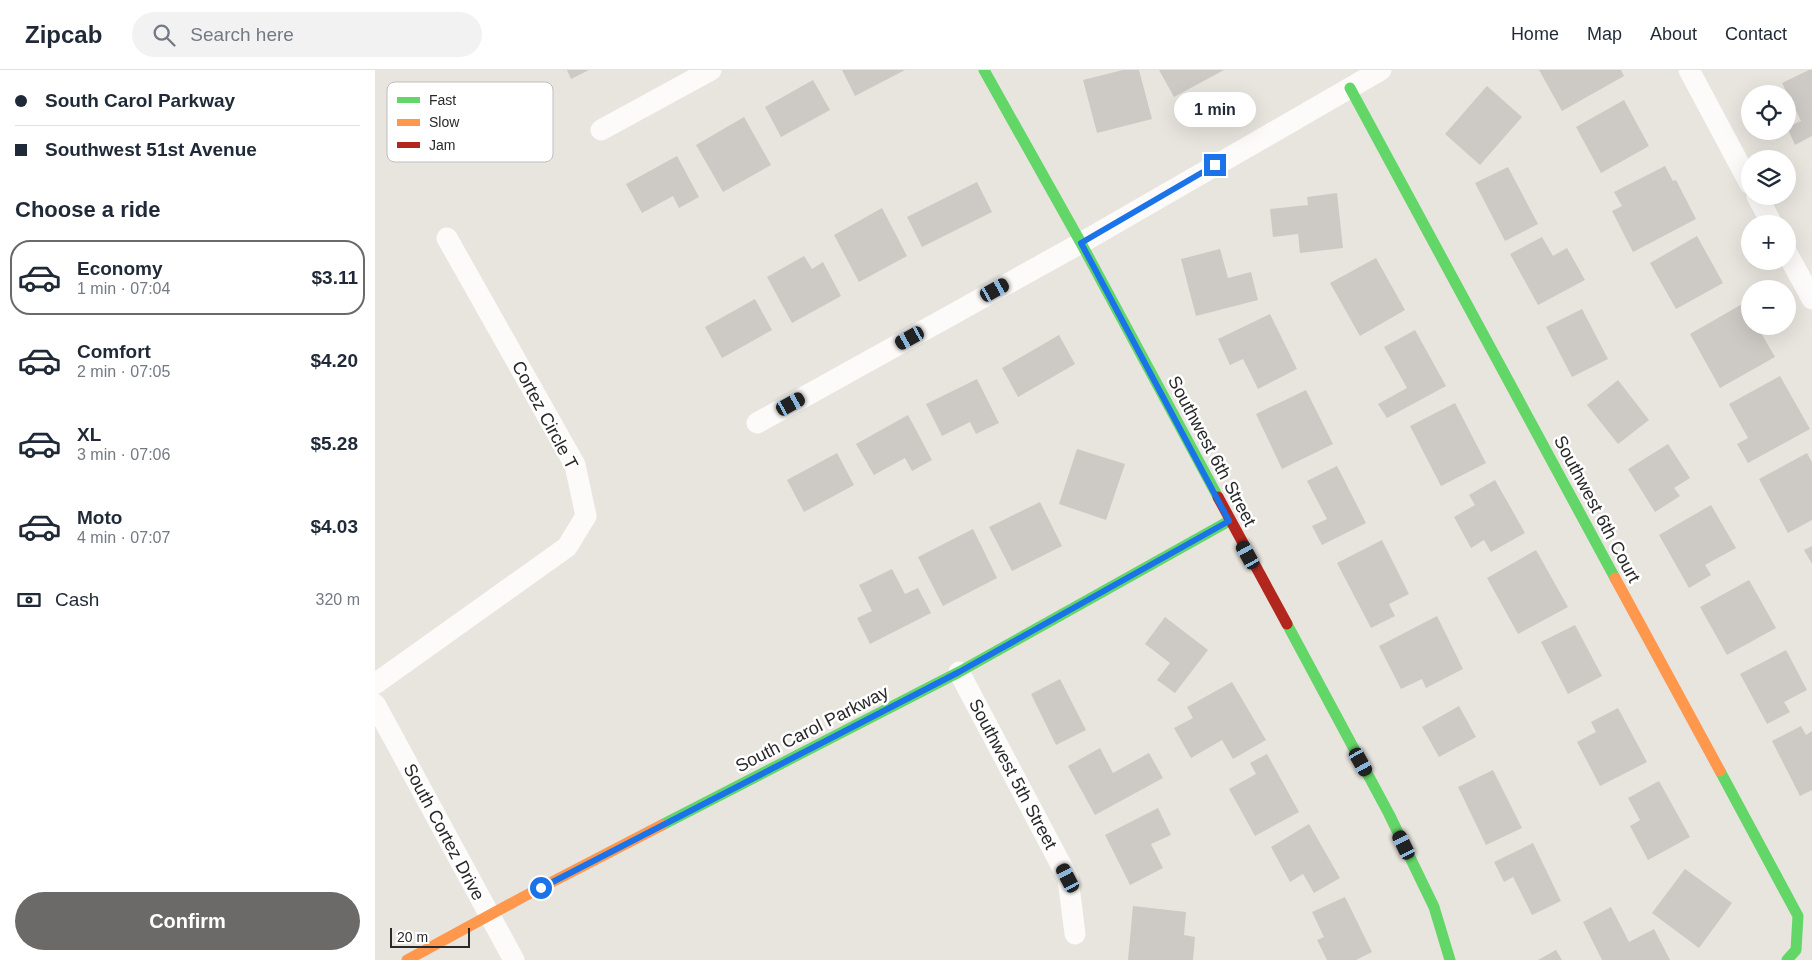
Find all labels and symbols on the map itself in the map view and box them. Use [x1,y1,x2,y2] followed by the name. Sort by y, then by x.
[387,82,553,162] legend
[429,92,456,108] text: Fast
[1174,92,1256,128] callout: 1 min
[429,114,460,130] text: Slow
[429,137,455,153] text: Jam
[1204,154,1226,176] route end
[978,276,1011,304] car
[893,324,926,352] car
[508,357,582,473] street label: Cortez Circle T
[1164,373,1260,529] street label: Southwest 6th Street
[774,390,807,418] car
[1550,432,1644,586] street label: Southwest 6th Court
[1234,538,1261,572] car
[732,682,892,776] street label: South Carol Parkway
[965,696,1061,852] street label: Southwest 5th Street
[1347,745,1374,779] car
[399,760,489,904] street label: South Cortez Drive
[1390,828,1417,862] car
[1054,861,1081,895] car
[530,877,552,899] route start
[390,925,470,948] scale bar

